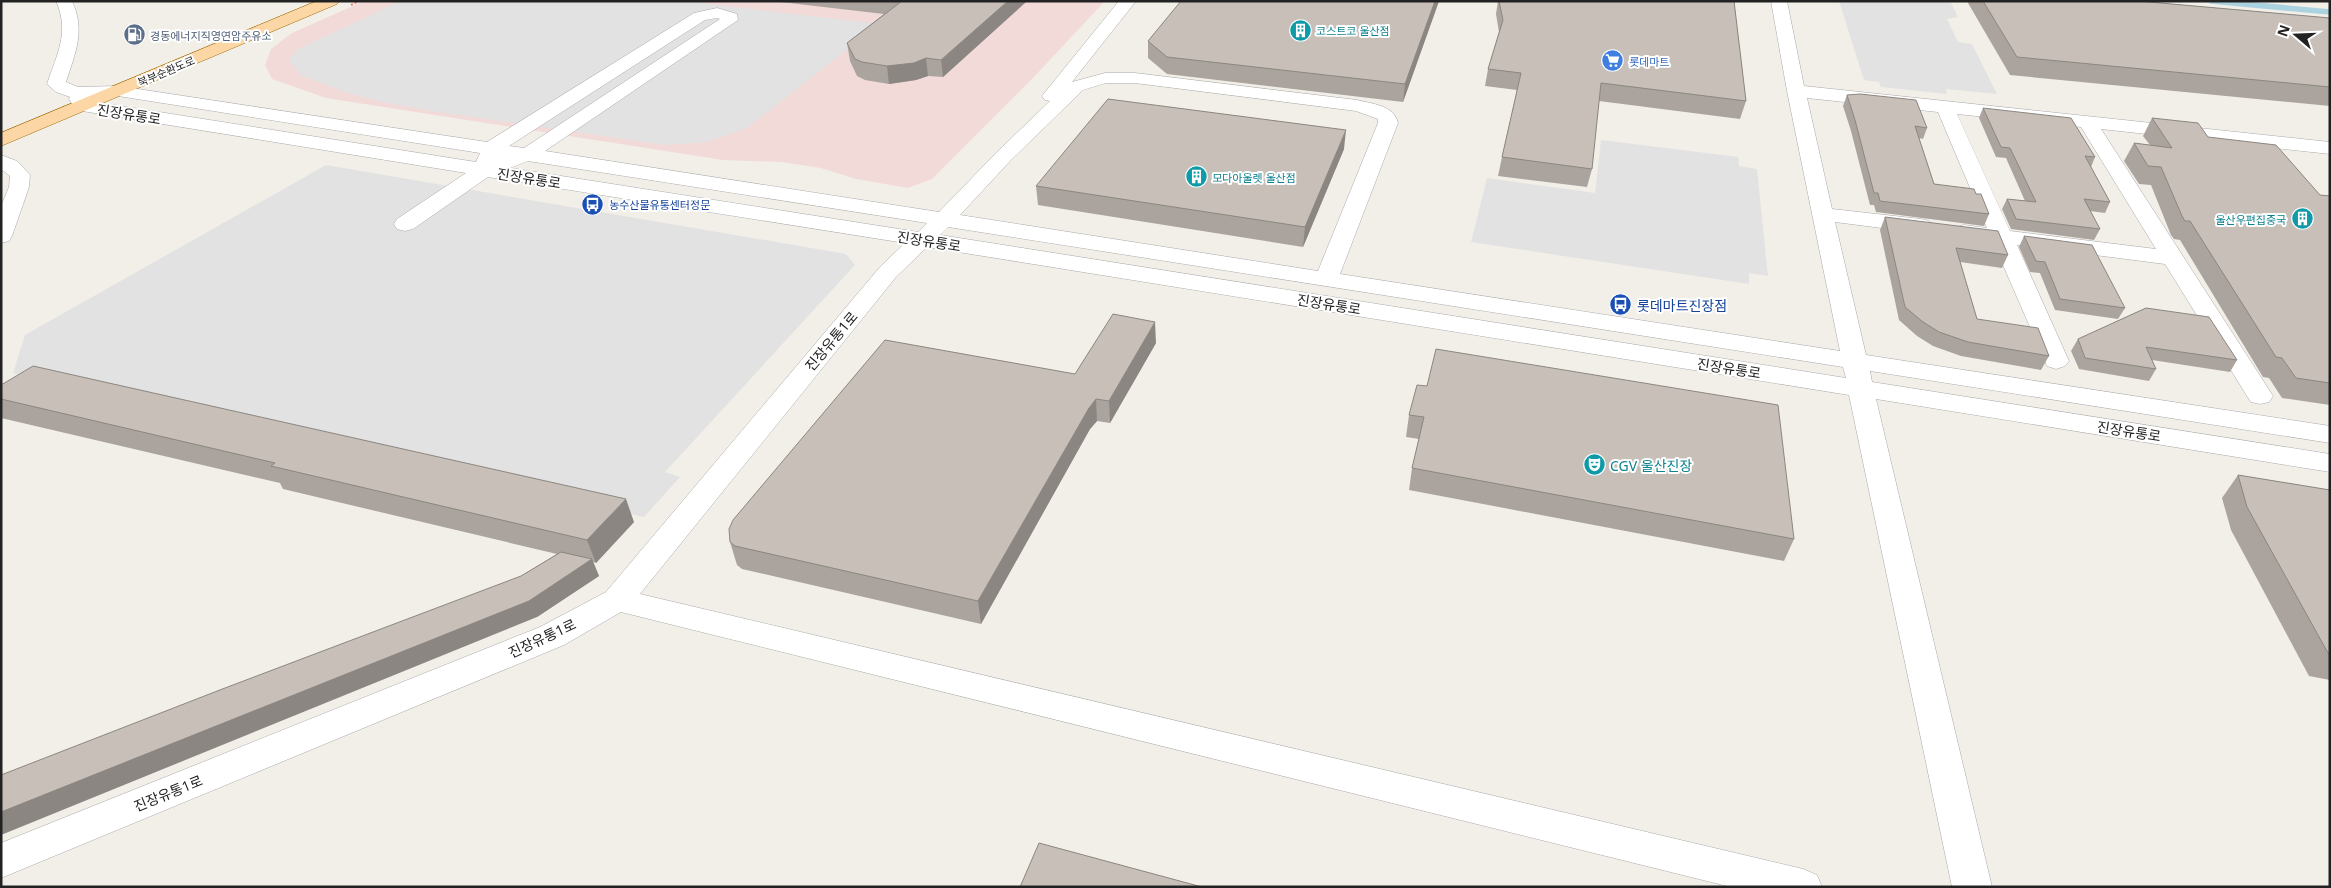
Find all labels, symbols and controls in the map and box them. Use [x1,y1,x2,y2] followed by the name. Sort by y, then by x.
[2271,10,2321,60] north arrow
[1288,18,1312,42] building icon: 코스트코 울산점
[2272,22,2294,39] text: N
[122,23,146,47] fuel station icon: 경동에너지직영연암주유소
[1316,23,1390,38] place label: 코스트코 울산점
[150,28,271,43] place label: 경동에너지직영연암주유소
[1601,49,1625,73] supermarket icon: 롯데마트
[135,52,197,90] street label: 북부순환도로
[1629,54,1669,69] place label: 롯데마트
[96,100,162,128] street label: 진장유통로
[496,164,562,192] street label: 진장유통로
[1184,165,1208,189] building icon: 모다아울렛 울산점
[1212,170,1296,185] place label: 모다아울렛 울산점
[581,192,605,216] bus stop icon: 농수산물유통센터정문
[609,197,710,212] place label: 농수산물유통센터정문
[2290,207,2314,231] building icon: 울산우편집중국
[2215,212,2286,227] place label: 울산우편집중국
[896,227,962,255] street label: 진장유통로
[1296,290,1362,318] street label: 진장유통로
[1609,293,1633,317] bus stop icon: 롯데마트진장점
[1637,296,1727,315] place label: 롯데마트진장점
[800,307,862,375] street label: 진장유통1로
[1696,354,1762,382] street label: 진장유통로
[2096,417,2162,445] street label: 진장유통로
[1582,453,1606,477] theatre icon: CGV 울산진장
[1610,456,1692,475] place label: CGV 울산진장
[505,614,579,662] street label: 진장유통1로
[131,771,205,815] street label: 진장유통1로

